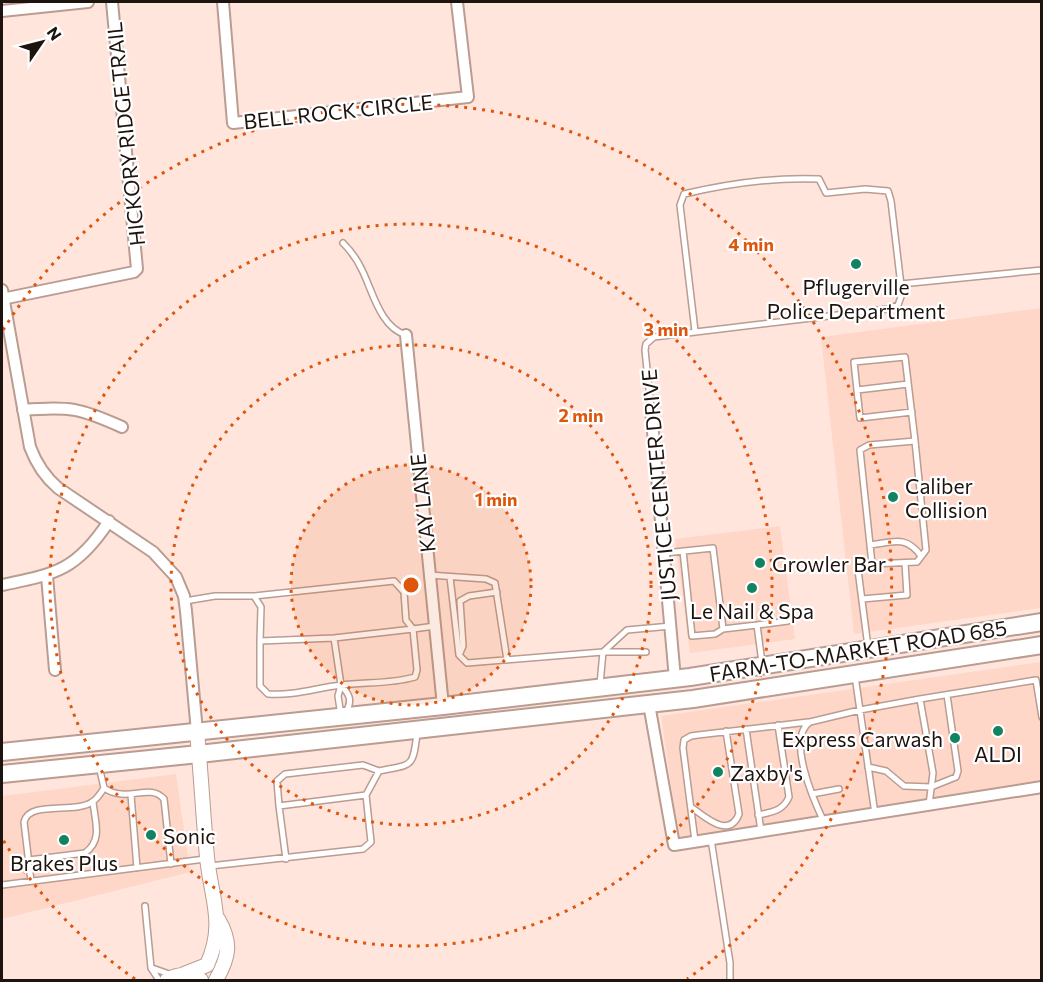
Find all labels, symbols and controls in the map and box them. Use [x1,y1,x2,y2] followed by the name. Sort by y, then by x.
[12,12,72,72] north arrow
[101,21,149,247] street label: HICKORY RIDGE TRAIL
[43,23,66,43] text: N
[242,89,434,133] street label: BELL ROCK CIRCLE
[728,233,774,255] text: 4 min
[849,257,863,271] marker: Pflugerville Police Department
[767,274,945,323] place label: Pflugerville Police Department
[643,318,689,340] text: 3 min
[635,368,681,602] street label: JUSTICE CENTER DRIVE
[559,404,603,426] text: 2 min
[404,452,440,554] street label: KAY LANE
[905,473,988,522] place label: Caliber Collision
[475,488,517,510] text: 1 min
[886,490,900,504] marker: Caliber Collision
[772,551,886,576] place label: Growler Bar
[753,556,767,570] marker: Growler Bar
[401,575,421,595] centre of rings
[745,581,759,595] marker: Le Nail & Spa
[690,598,814,623] place label: Le Nail & Spa
[708,614,1008,686] street label: FARM-TO-MARKET ROAD 685
[991,724,1005,738] marker: ALDI
[782,726,943,751] place label: Express Carwash
[948,731,962,745] marker: Express Carwash
[974,741,1022,766] place label: ALDI
[730,760,803,785] place label: Zaxby's
[711,765,725,779] marker: Zaxby's
[163,823,216,848] place label: Sonic
[144,828,158,842] marker: Sonic
[57,833,71,847] marker: Brakes Plus
[10,850,118,875] place label: Brakes Plus

